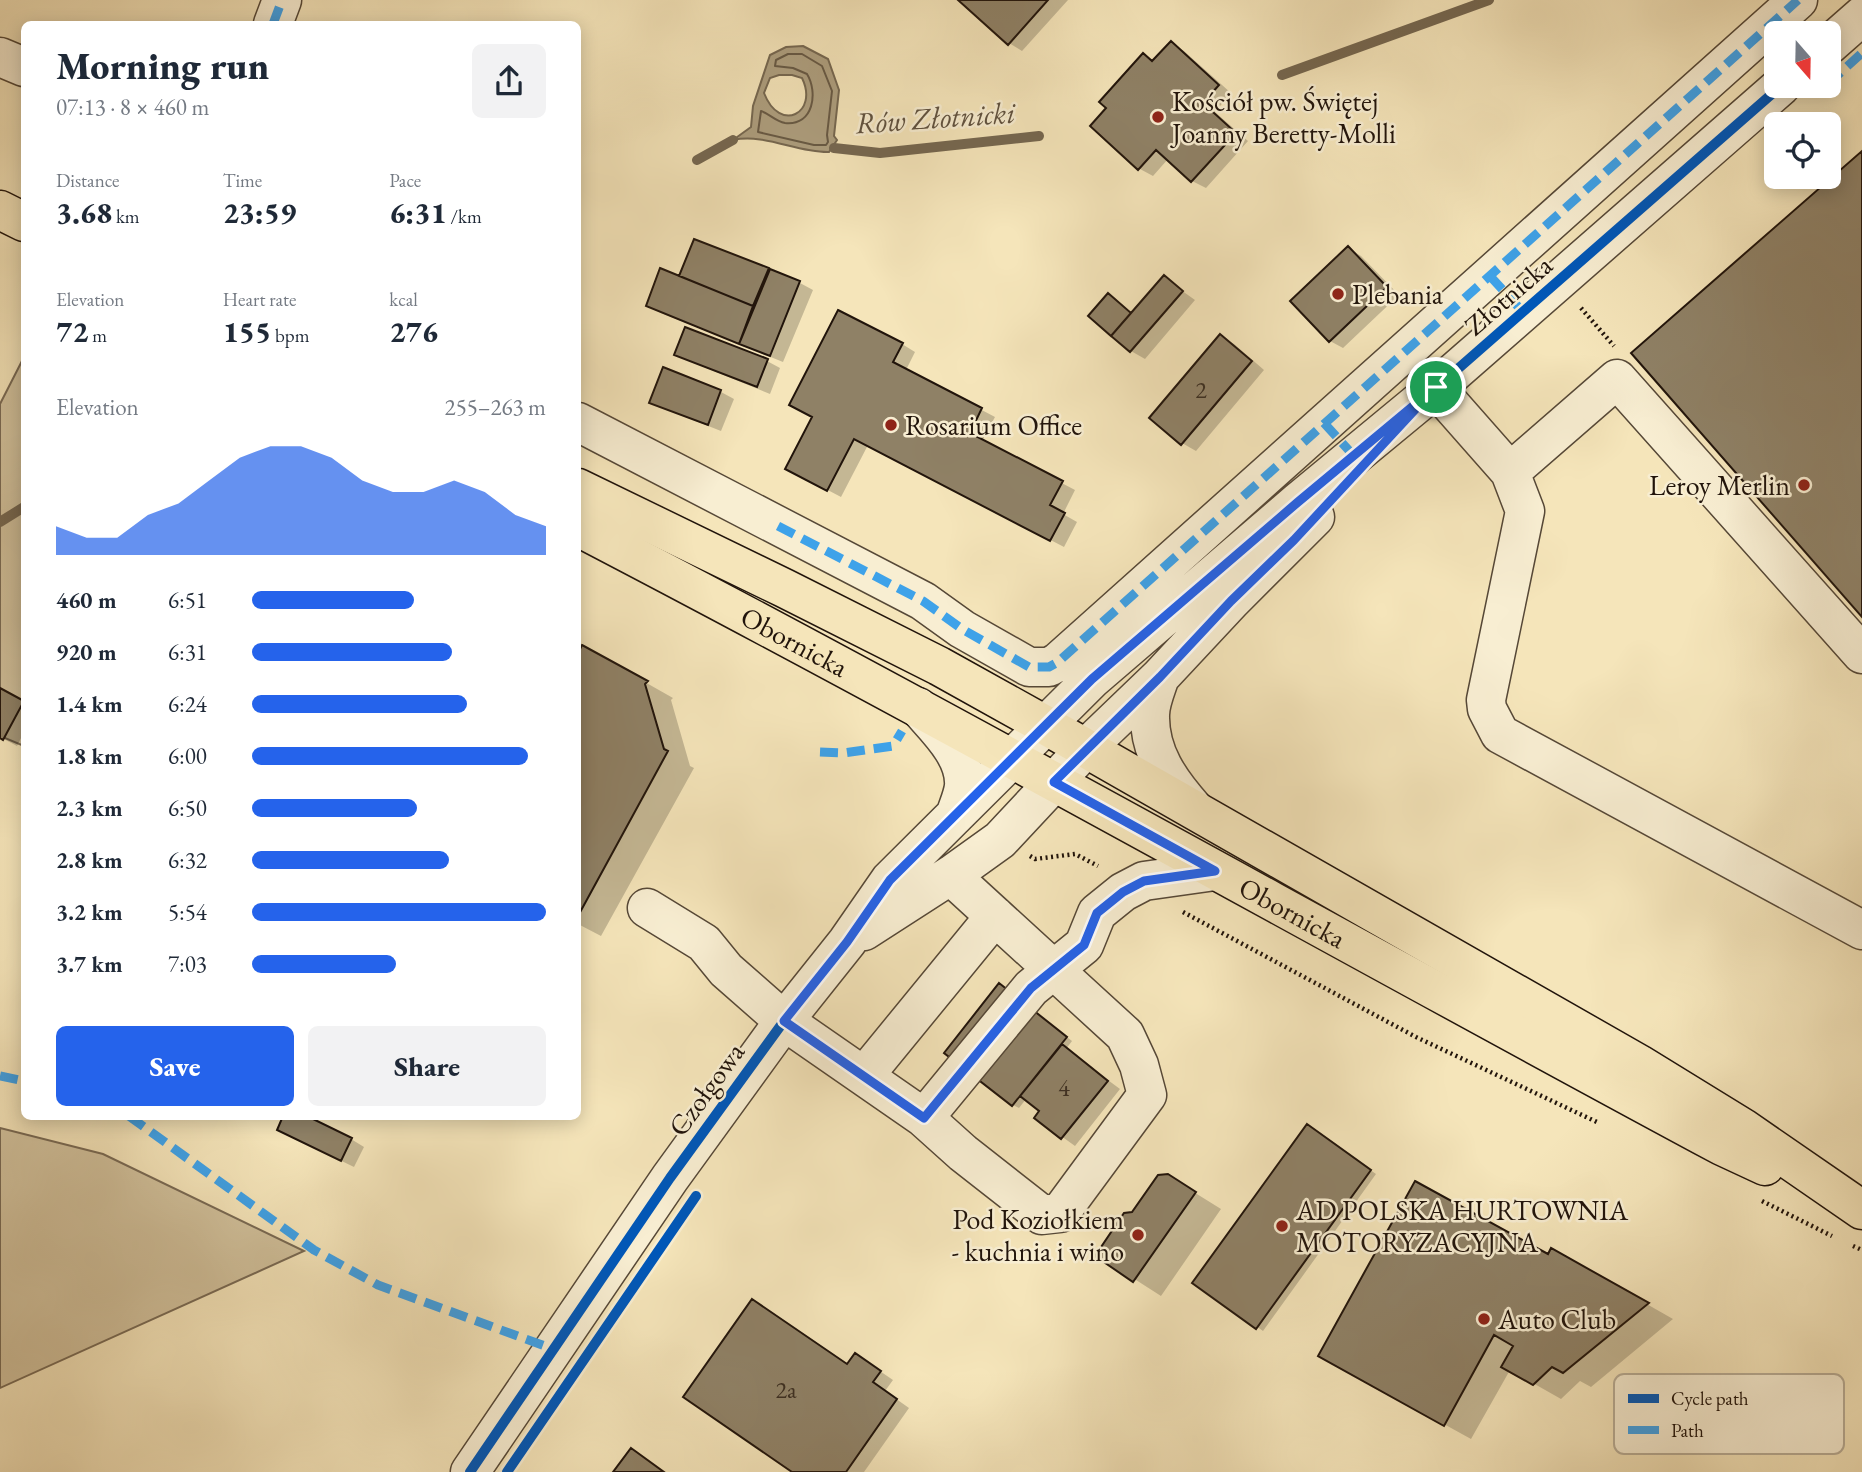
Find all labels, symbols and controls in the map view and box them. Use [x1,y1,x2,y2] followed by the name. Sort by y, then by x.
[1764,21,1841,98] north arrow
[1764,21,1841,189] map controls
[56,41,269,90] text: Morning run
[472,44,546,118] button: share
[1170,83,1396,151] place label: Kościół pw. Świętej Joanny Beretty-Molli
[56,92,209,122] text: 07:13 · 8 × 460 m
[854,92,1018,143] water label: Rów Złotnicki
[1150,109,1166,125] marker: Kościół pw. Świętej Joanny Beretty-Molli
[1764,112,1841,189] button: locate
[56,168,119,193] text: Distance
[223,168,262,193] text: Time
[389,168,421,193] text: Pace
[56,193,112,232] text: 3.68
[223,193,296,232] text: 23:59
[389,193,447,232] text: 6:31
[112,204,140,229] text: km
[447,204,482,229] text: /km
[1457,247,1560,343] street label: Złotnicka
[1352,276,1444,312] place label: Plebania
[1330,286,1346,302] marker: Plebania
[56,287,124,312] text: Elevation
[223,287,296,312] text: Heart rate
[389,287,418,312] text: kcal
[56,312,88,351] text: 72
[223,312,271,351] text: 155
[389,312,438,351] text: 276
[88,323,107,348] text: m
[271,323,310,348] text: bpm
[1406,357,1466,417] pin
[1417,368,1455,406] icon: arrive
[1195,374,1207,405] house number: 2
[56,392,139,422] text: Elevation
[445,392,546,422] text: 255–263 m
[905,407,1082,443] place label: Rosarium Office
[883,417,899,433] marker: Rosarium Office
[1649,467,1790,503] place label: Leroy Merlin
[1796,477,1812,493] marker: Leroy Merlin
[56,585,117,615] text: 460 m
[168,585,207,615] text: 6:51
[735,598,855,685] street label: Obornicka
[56,637,117,667] text: 920 m
[168,637,207,667] text: 6:31
[56,689,123,719] text: 1.4 km
[168,689,207,719] text: 6:24
[56,741,123,771] text: 1.8 km
[168,741,207,771] text: 6:00
[56,793,123,823] text: 2.3 km
[168,793,207,823] text: 6:50
[56,845,123,875] text: 2.8 km
[168,845,207,875] text: 6:32
[1233,869,1353,957] street label: Obornicka
[56,897,123,927] text: 3.2 km
[168,897,207,927] text: 5:54
[56,949,123,979] text: 3.7 km
[168,949,207,979] text: 7:03
[56,1026,294,1106] button: Save
[308,1026,546,1106] button: Share
[660,1034,753,1143] street label: Czołgowa
[1058,1072,1070,1103] house number: 4
[1295,1192,1629,1260] place label: AD POLSKA HURTOWNIA MOTORYZACYJNA
[951,1201,1124,1269] place label: Pod Koziołkiem - kuchnia i wino
[1274,1218,1290,1234] marker: AD POLSKA HURTOWNIA MOTORYZACYJNA
[1130,1227,1146,1243] marker: Pod Koziołkiem - kuchnia i wino
[1497,1301,1616,1337] place label: Auto Club
[1476,1311,1492,1327] marker: Auto Club
[775,1374,797,1405] house number: 2a
[1614,1374,1844,1454] legend
[1671,1386,1749,1411] text: Cycle path
[1671,1418,1704,1443] text: Path

